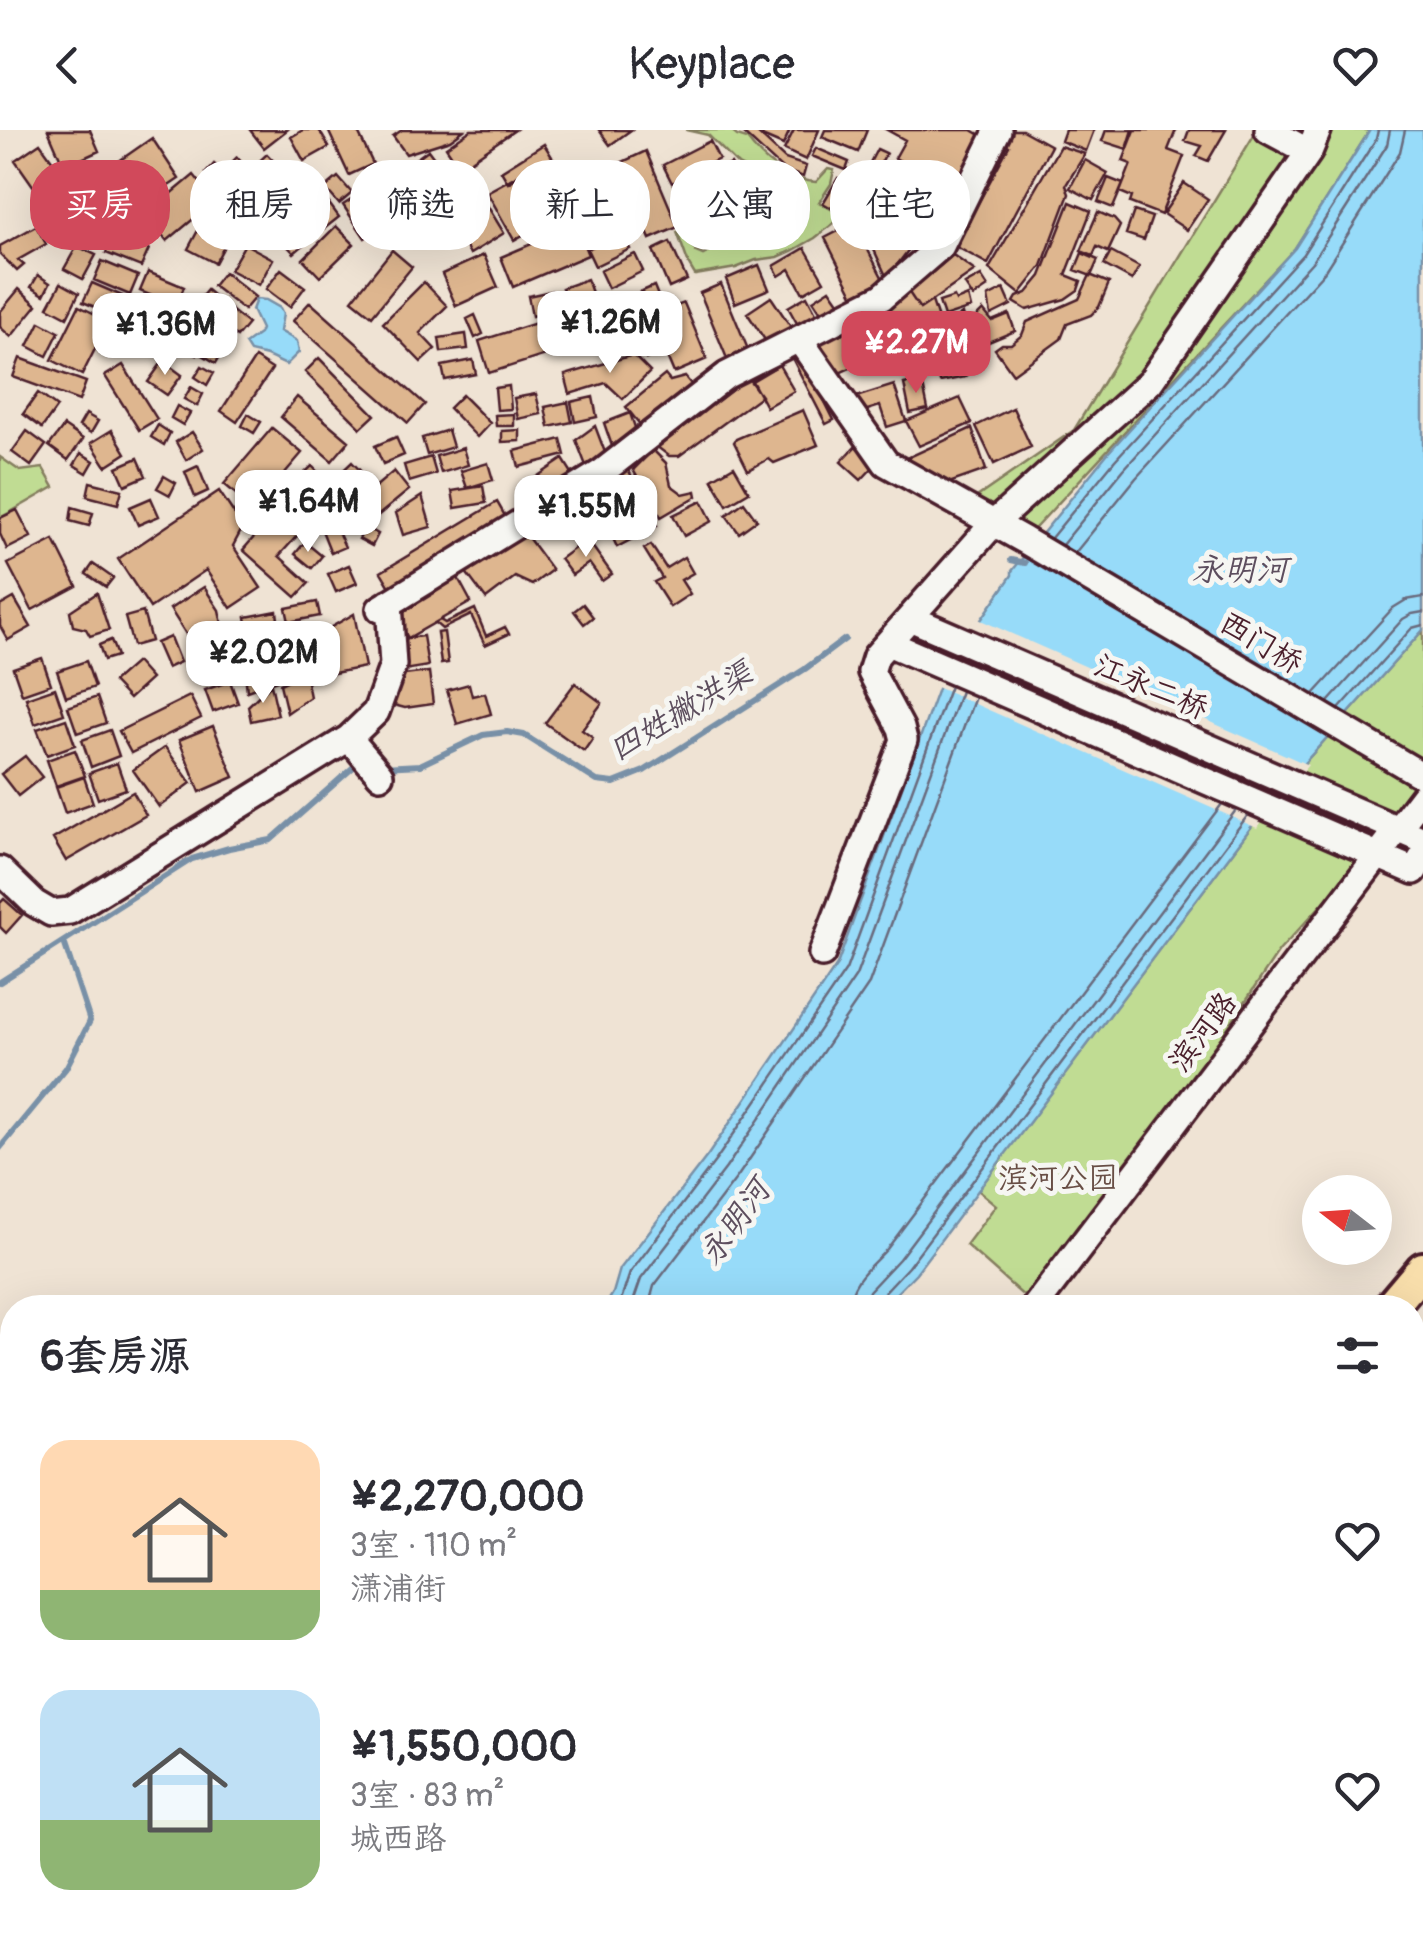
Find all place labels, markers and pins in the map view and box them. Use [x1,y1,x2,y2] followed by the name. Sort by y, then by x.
[529,291,691,376] pin: ¥1.26M
[84,293,246,378] pin: ¥1.36M
[835,311,997,396] pin: ¥2.27M
[227,470,389,555] pin: ¥1.64M
[505,475,667,560] pin: ¥1.55M
[182,621,344,706] pin: ¥2.02M

